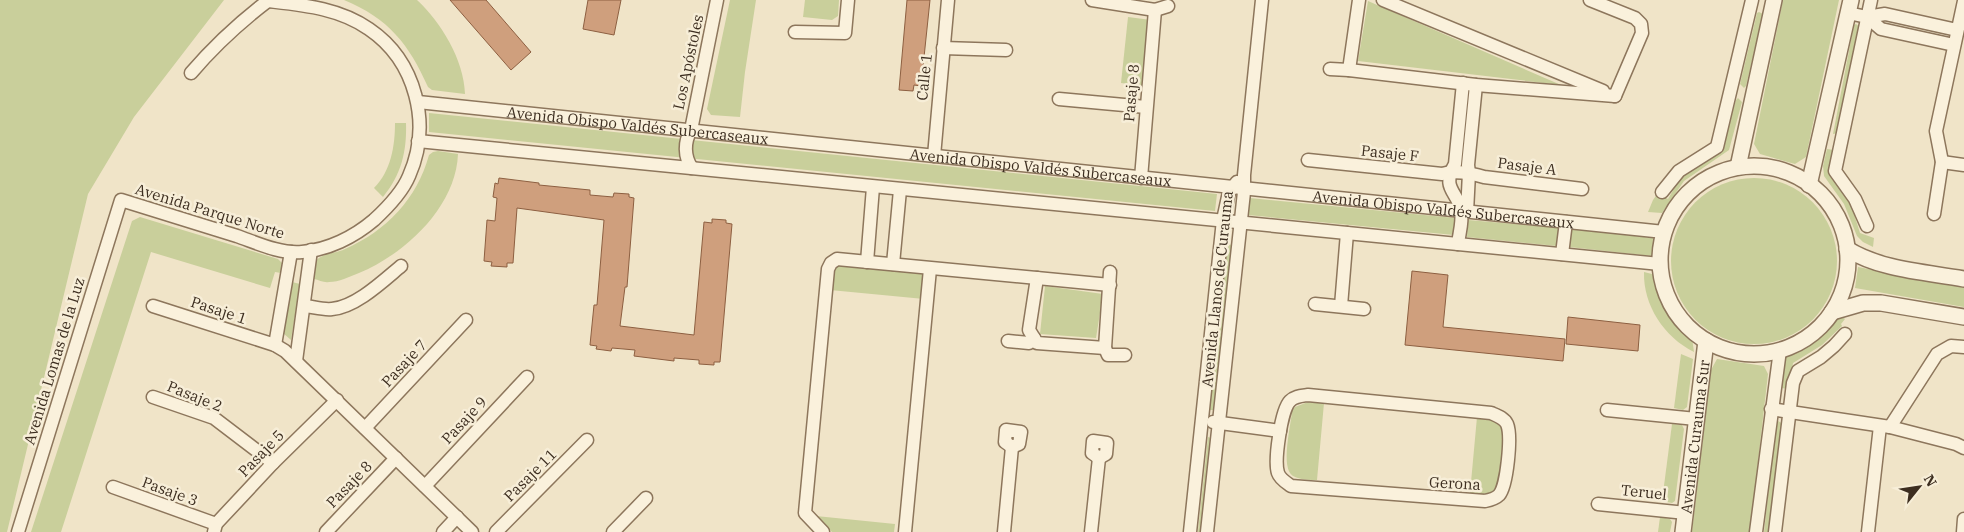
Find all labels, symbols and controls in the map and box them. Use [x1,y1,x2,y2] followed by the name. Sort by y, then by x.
[669,13,707,111] street label: Los Apóstoles
[912,52,936,102] street label: Calle 1
[1119,63,1143,123] street label: Pasaje 8
[506,102,770,148] street label: Avenida Obispo Valdés Subercaseaux
[1360,141,1420,165] street label: Pasaje F
[909,144,1172,190] street label: Avenida Obispo Valdés Subercaseaux
[1496,153,1558,179] street label: Pasaje A
[133,179,287,243] street label: Avenida Parque Norte
[1312,186,1575,232] street label: Avenida Obispo Valdés Subercaseaux
[1197,190,1237,388] street label: Avenida Llanos de Curauma
[19,275,89,447] street label: Avenida Lomas de la Luz
[189,292,249,328] street label: Pasaje 1
[377,335,431,391] street label: Pasaje 7
[1676,358,1713,515] street label: Avenida Curauma Sur
[165,376,225,416] street label: Pasaje 2
[437,392,491,448] street label: Pasaje 9
[234,426,288,480] street label: Pasaje 5
[500,445,560,505] street label: Pasaje 11
[322,457,376,511] street label: Pasaje 8
[1894,462,1944,512] north arrow
[1920,471,1941,490] text: N
[140,472,200,510] street label: Pasaje 3
[1429,472,1481,494] street label: Gerona
[1620,480,1668,504] street label: Teruel

